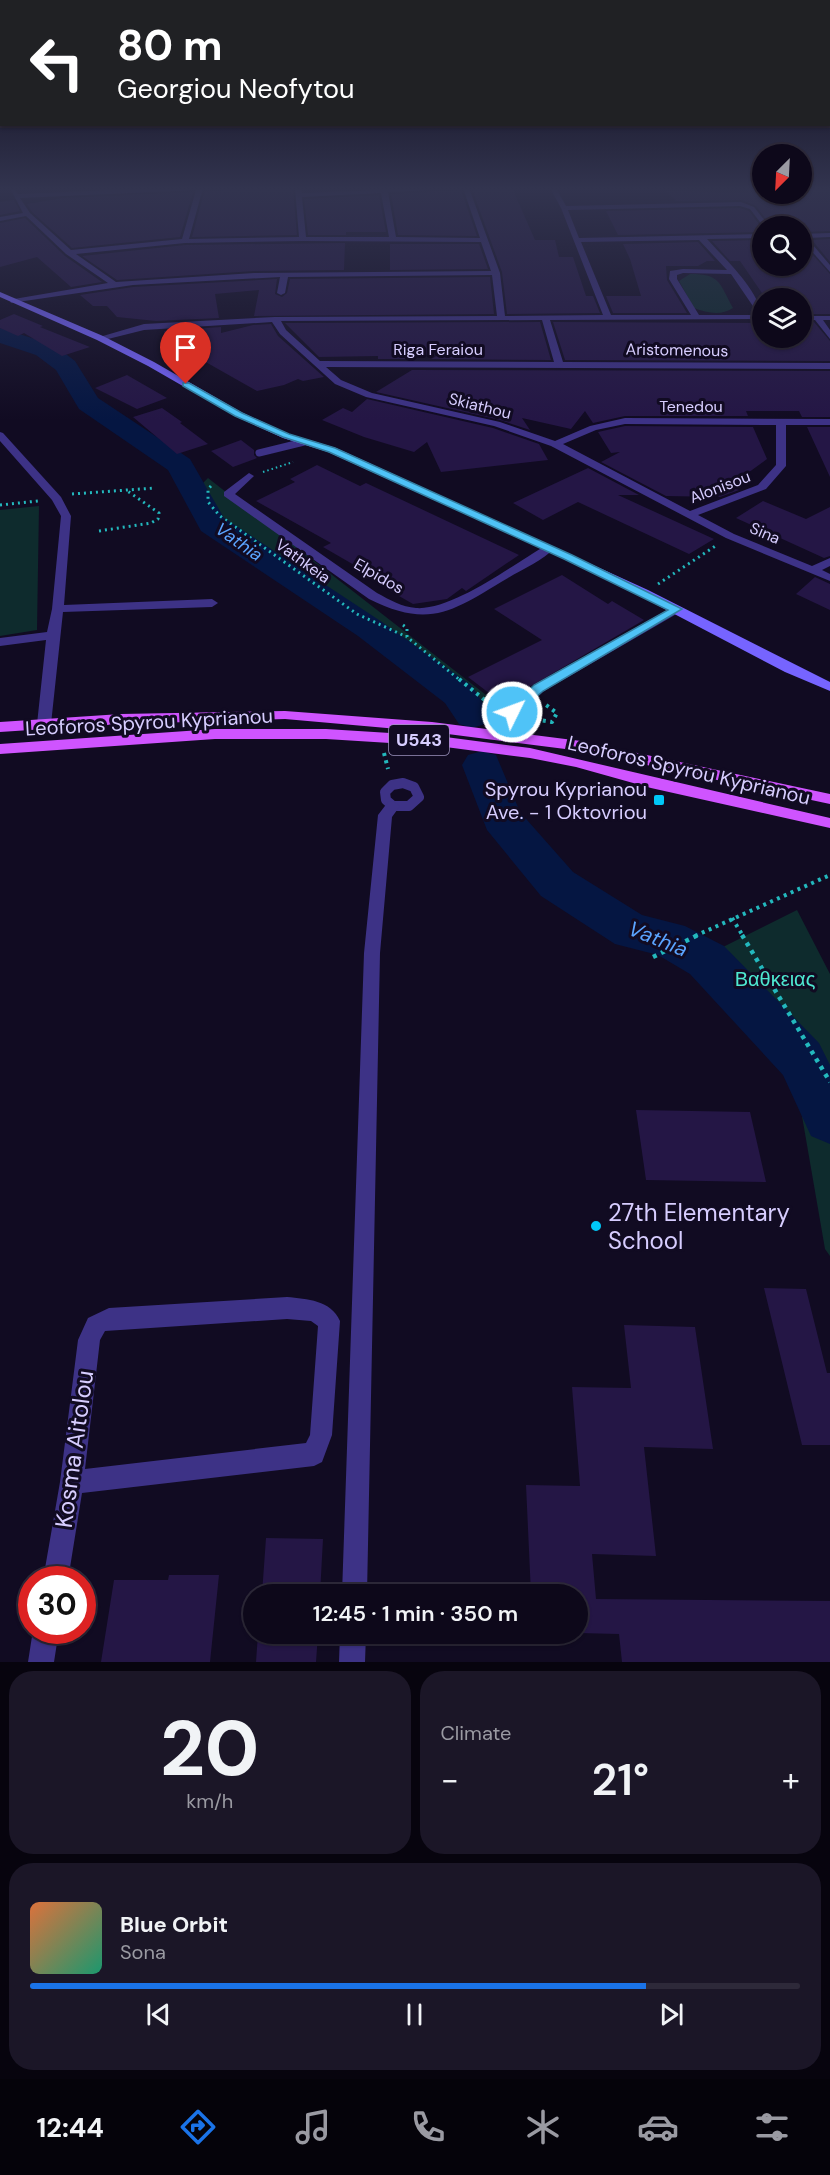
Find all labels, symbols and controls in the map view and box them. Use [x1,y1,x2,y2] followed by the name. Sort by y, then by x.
[117,18,223,73] text: 80 m
[18,24,96,102] icon: left
[117,71,355,106] text: Georgiou Neofytou
[752,144,812,204] north arrow
[752,144,812,348] map controls
[752,216,812,276] button: search
[752,288,812,348] button: layers
[160,322,211,384] pin
[169,331,202,364] icon: arrive
[393,339,483,360] street label: Riga Feraiou
[625,339,729,361] street label: Aristomenous
[447,388,513,424] street label: Skiathou
[659,396,723,417] street label: Tenedou
[687,466,753,508] street label: Alonisou
[211,517,268,567] water label: Vathia
[747,517,783,549] street label: Sina
[271,534,335,588] street label: Vathkeia
[350,553,408,599] street label: Elpidos
[480,680,544,744] position arrow
[24,703,274,741] street label: Leoforos Spyrou Kyprianou
[389,725,449,755] road number: U543
[565,729,813,811] street label: Leoforos Spyrou Kyprianou
[485,776,647,825] place label: Spyrou Kyprianou Ave. - 1 Oktovriou
[652,793,666,807] marker: Spyrou Kyprianou Ave. - 1 Oktovriou
[624,914,692,964] water label: Vathia
[735,966,816,992] park label: Βαθκειας
[608,1197,790,1256] place label: 27th Elementary School
[589,1219,603,1233] marker: 27th Elementary School
[48,1368,100,1530] street label: Kosma Aitolou
[18,1566,96,1644] speed limit sign: 30
[313,1599,518,1628] text: 12:45 · 1 min · 350 m
[160,1698,260,1799] text: 20
[441,1720,511,1746] text: Climate
[591,1750,649,1809] text: 21°
[441,1758,459,1801] text: −
[782,1758,800,1801] text: +
[186,1788,233,1814] text: km/h
[120,1910,228,1939] text: Blue Orbit
[120,1939,166,1965] text: Sona
[142,1998,175,2031] icon: previous
[398,1998,431,2031] icon: pause
[655,1998,688,2031] icon: next
[177,2106,219,2148] icon: directions
[292,2106,334,2148] icon: music
[407,2106,449,2148] icon: phone
[522,2106,564,2148] icon: climate
[637,2106,679,2148] icon: car
[751,2106,793,2148] icon: filters
[36,2110,104,2145] text: 12:44

